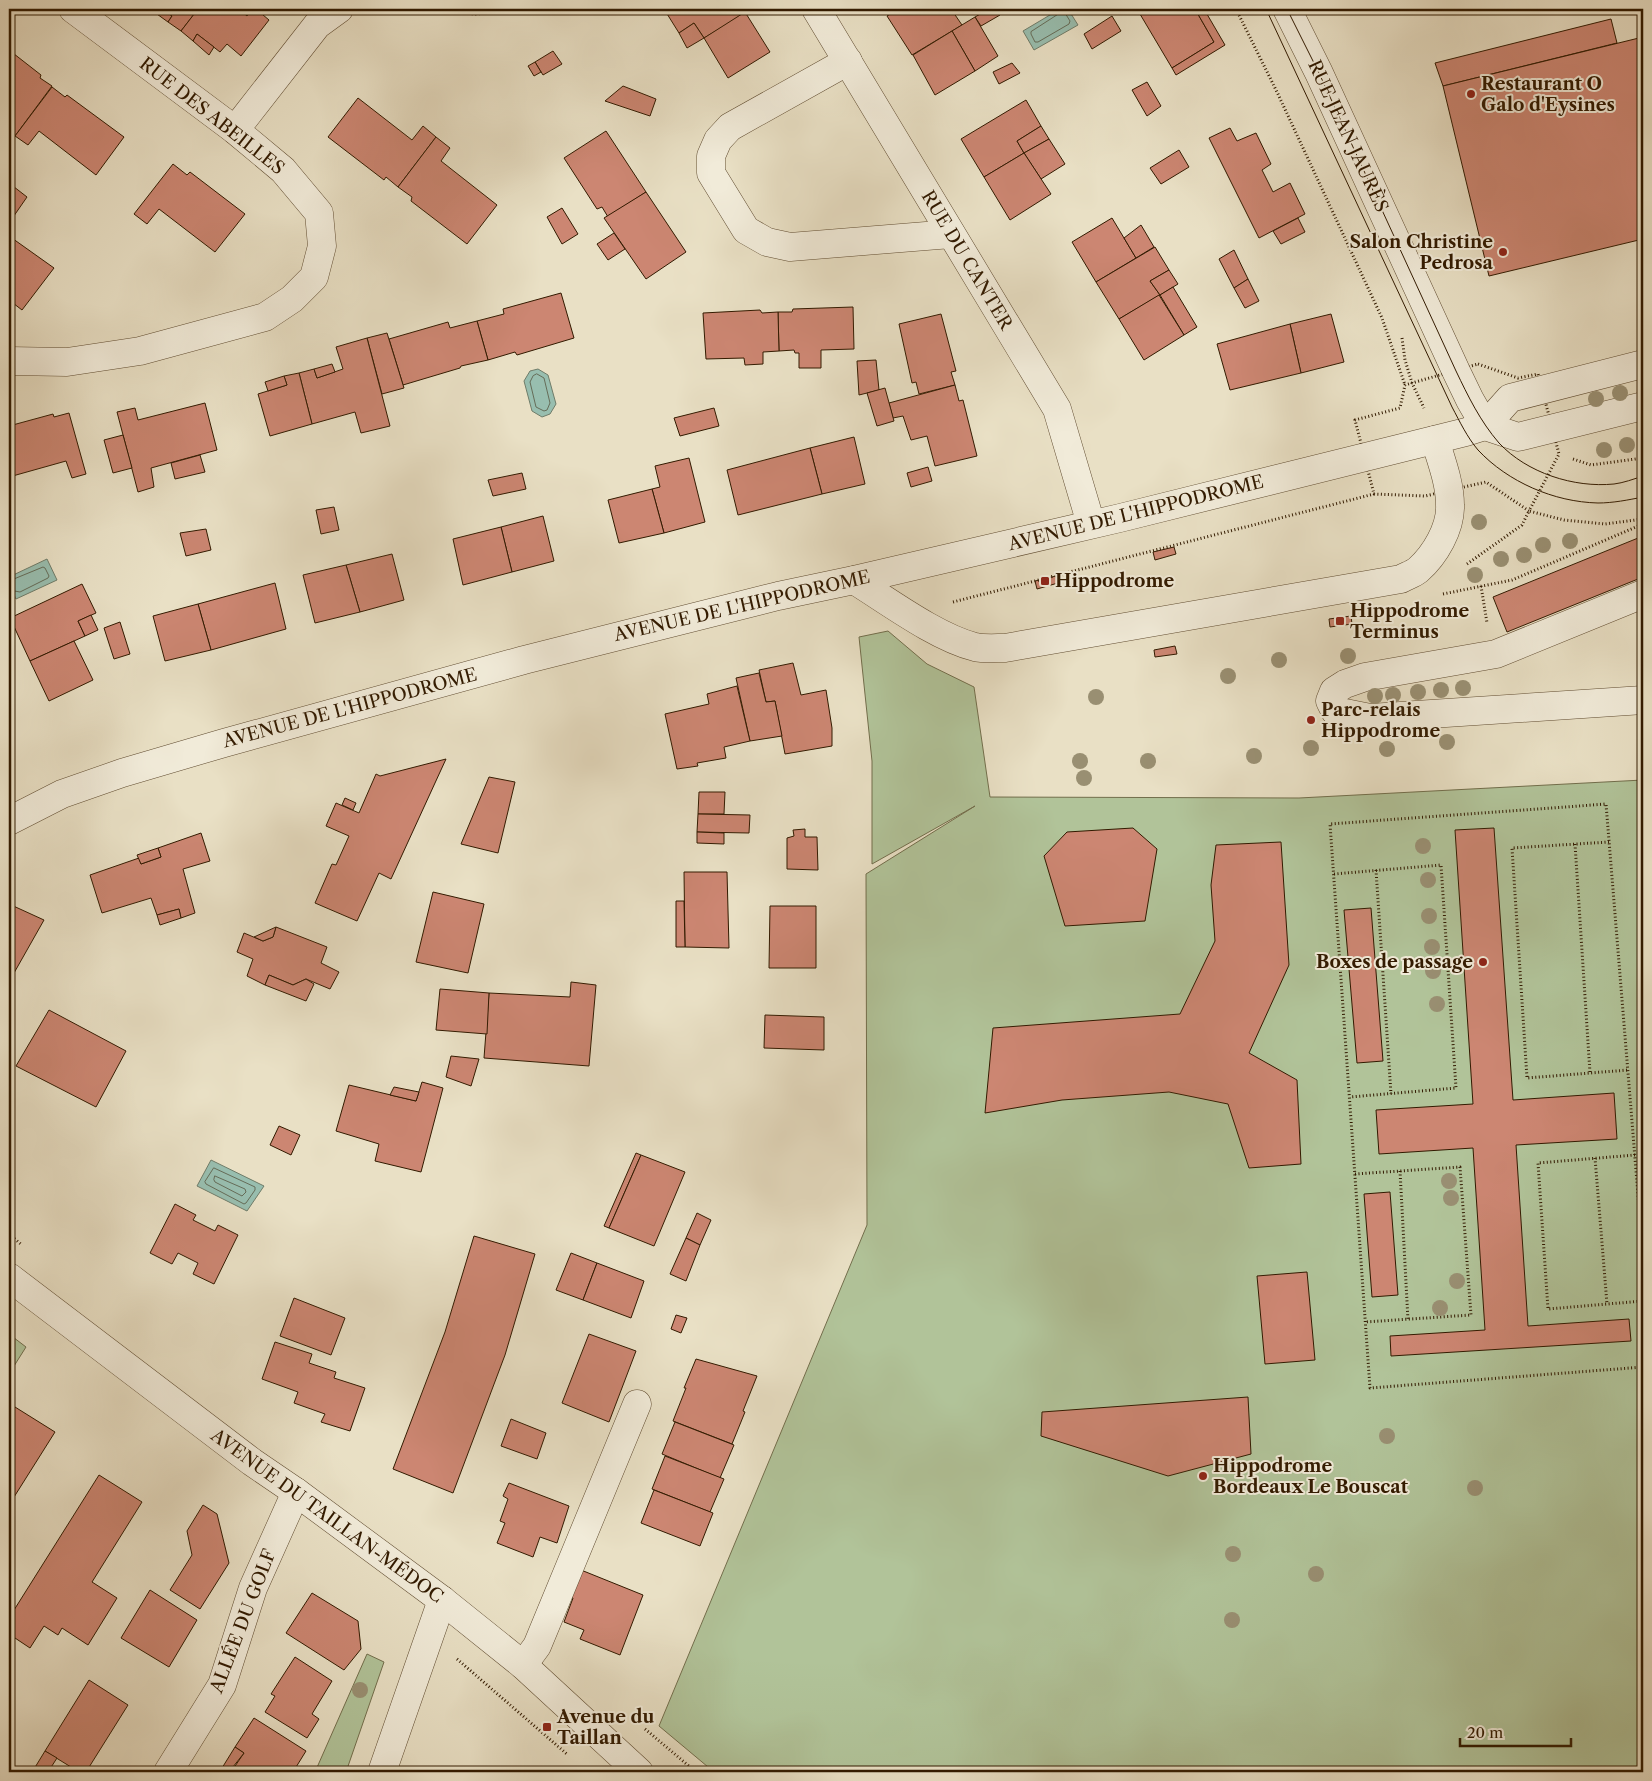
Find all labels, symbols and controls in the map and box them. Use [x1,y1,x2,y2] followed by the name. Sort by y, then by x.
[135,53,289,179] street label: RUE DES ABEILLES
[1303,56,1394,216] street label: RUE JEAN JAURÈS
[1481,73,1615,116] place label: Restaurant O Galo d'Eysines
[1465,88,1477,100] marker: Restaurant O Galo d'Eysines
[917,186,1018,334] street label: RUE DU CANTER
[1349,231,1494,274] place label: Salon Christine Pedrosa
[1497,246,1509,258] marker: Salon Christine Pedrosa
[1005,471,1266,556] street label: AVENUE DE L'HIPPODROME
[611,566,872,646] street label: AVENUE DE L'HIPPODROME
[1055,570,1174,592] place label: Hippodrome
[1039,575,1051,587] marker: Hippodrome
[1350,600,1469,643] place label: Hippodrome Terminus
[1334,615,1346,627] marker: Hippodrome Terminus
[219,663,480,753] street label: AVENUE DE L'HIPPODROME
[1321,699,1440,742] place label: Parc-relais Hippodrome
[1305,714,1317,726] marker: Parc-relais Hippodrome
[1316,951,1473,973] place label: Boxes de passage
[1477,956,1489,968] marker: Boxes de passage
[206,1423,448,1608] street label: AVENUE DU TAILLAN-MÉDOC
[1213,1455,1409,1498] place label: Hippodrome Bordeaux Le Bouscat
[1197,1470,1209,1482] marker: Hippodrome Bordeaux Le Bouscat
[204,1545,281,1697] street label: ALLÉE DU GOLF
[556,1706,655,1749] place label: Avenue du Taillan
[1460,1716,1571,1748] scale bar
[541,1721,553,1733] marker: Avenue du Taillan
[1467,1723,1503,1742] text: 20 m

